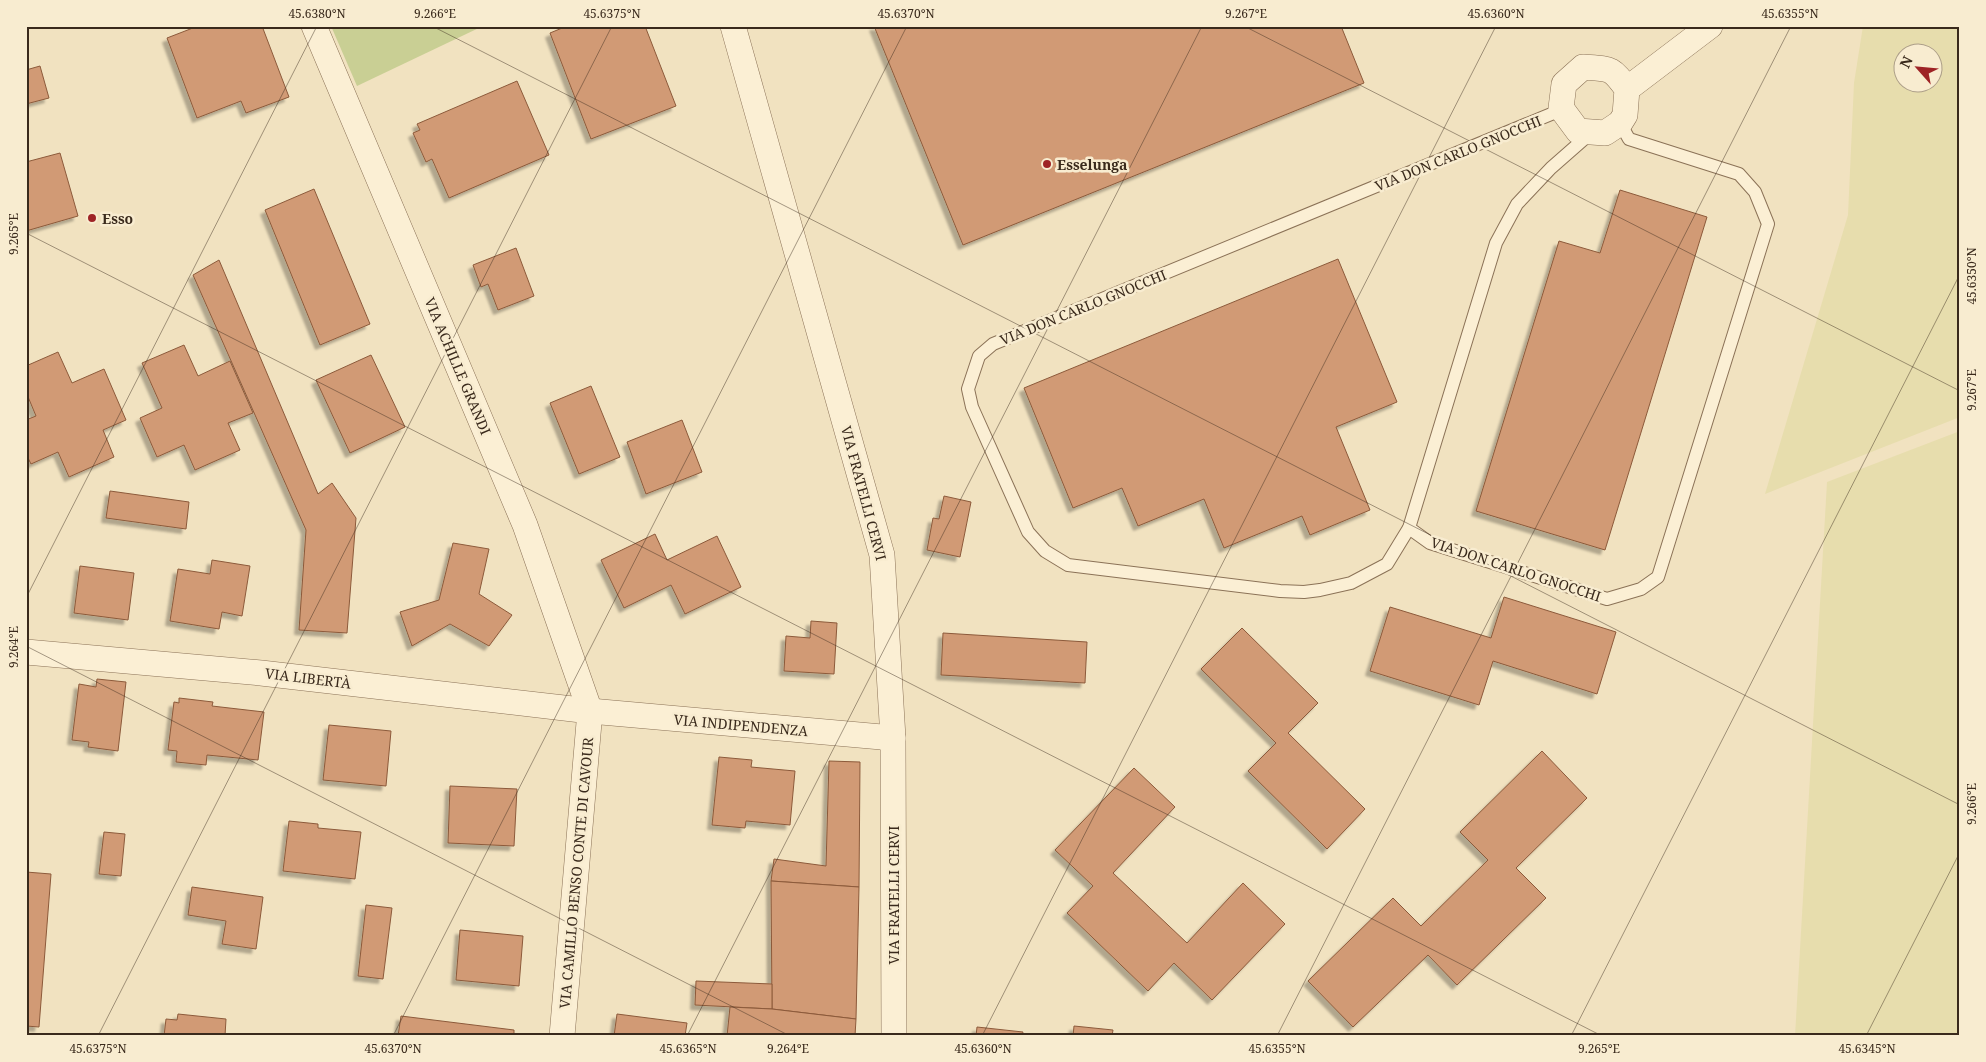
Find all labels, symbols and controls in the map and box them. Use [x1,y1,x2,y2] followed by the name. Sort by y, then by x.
[288,5,346,22] text: 45.6380°N
[414,5,456,22] text: 9.266°E
[583,5,641,22] text: 45.6375°N
[877,5,935,22] text: 45.6370°N
[1225,5,1267,22] text: 9.267°E
[1467,5,1525,22] text: 45.6360°N
[1761,5,1819,22] text: 45.6355°N
[1894,42,1944,92] north arrow
[1895,53,1917,71] text: N
[1372,111,1544,195] street label: VIA DON CARLO GNOCCHI
[1057,155,1127,174] place label: Esselunga
[1041,158,1053,170] marker: Esselunga
[102,209,133,228] place label: Esso
[86,212,98,224] marker: Esso
[5,213,22,255] text: 9.265°E
[1963,247,1980,305] text: 45.6350°N
[997,265,1169,349] street label: VIA DON CARLO GNOCCHI
[420,294,496,438] street label: VIA ACHILLE GRANDI
[1963,369,1980,411] text: 9.267°E
[837,424,891,562] street label: VIA FRATELLI CERVI
[1428,532,1604,606] street label: VIA DON CARLO GNOCCHI
[5,626,22,668] text: 9.264°E
[264,663,352,693] street label: VIA LIBERTÀ
[673,710,809,740] street label: VIA INDIPENDENZA
[555,736,597,1009] street label: VIA CAMILLO BENSO CONTE DI CAVOUR
[1963,783,1980,825] text: 9.266°E
[884,826,903,964] street label: VIA FRATELLI CERVI
[69,1040,127,1057] text: 45.6375°N
[364,1040,422,1057] text: 45.6370°N
[659,1040,717,1057] text: 45.6365°N
[767,1040,809,1057] text: 9.264°E
[954,1040,1012,1057] text: 45.6360°N
[1248,1040,1306,1057] text: 45.6355°N
[1578,1040,1620,1057] text: 9.265°E
[1838,1040,1896,1057] text: 45.6345°N

